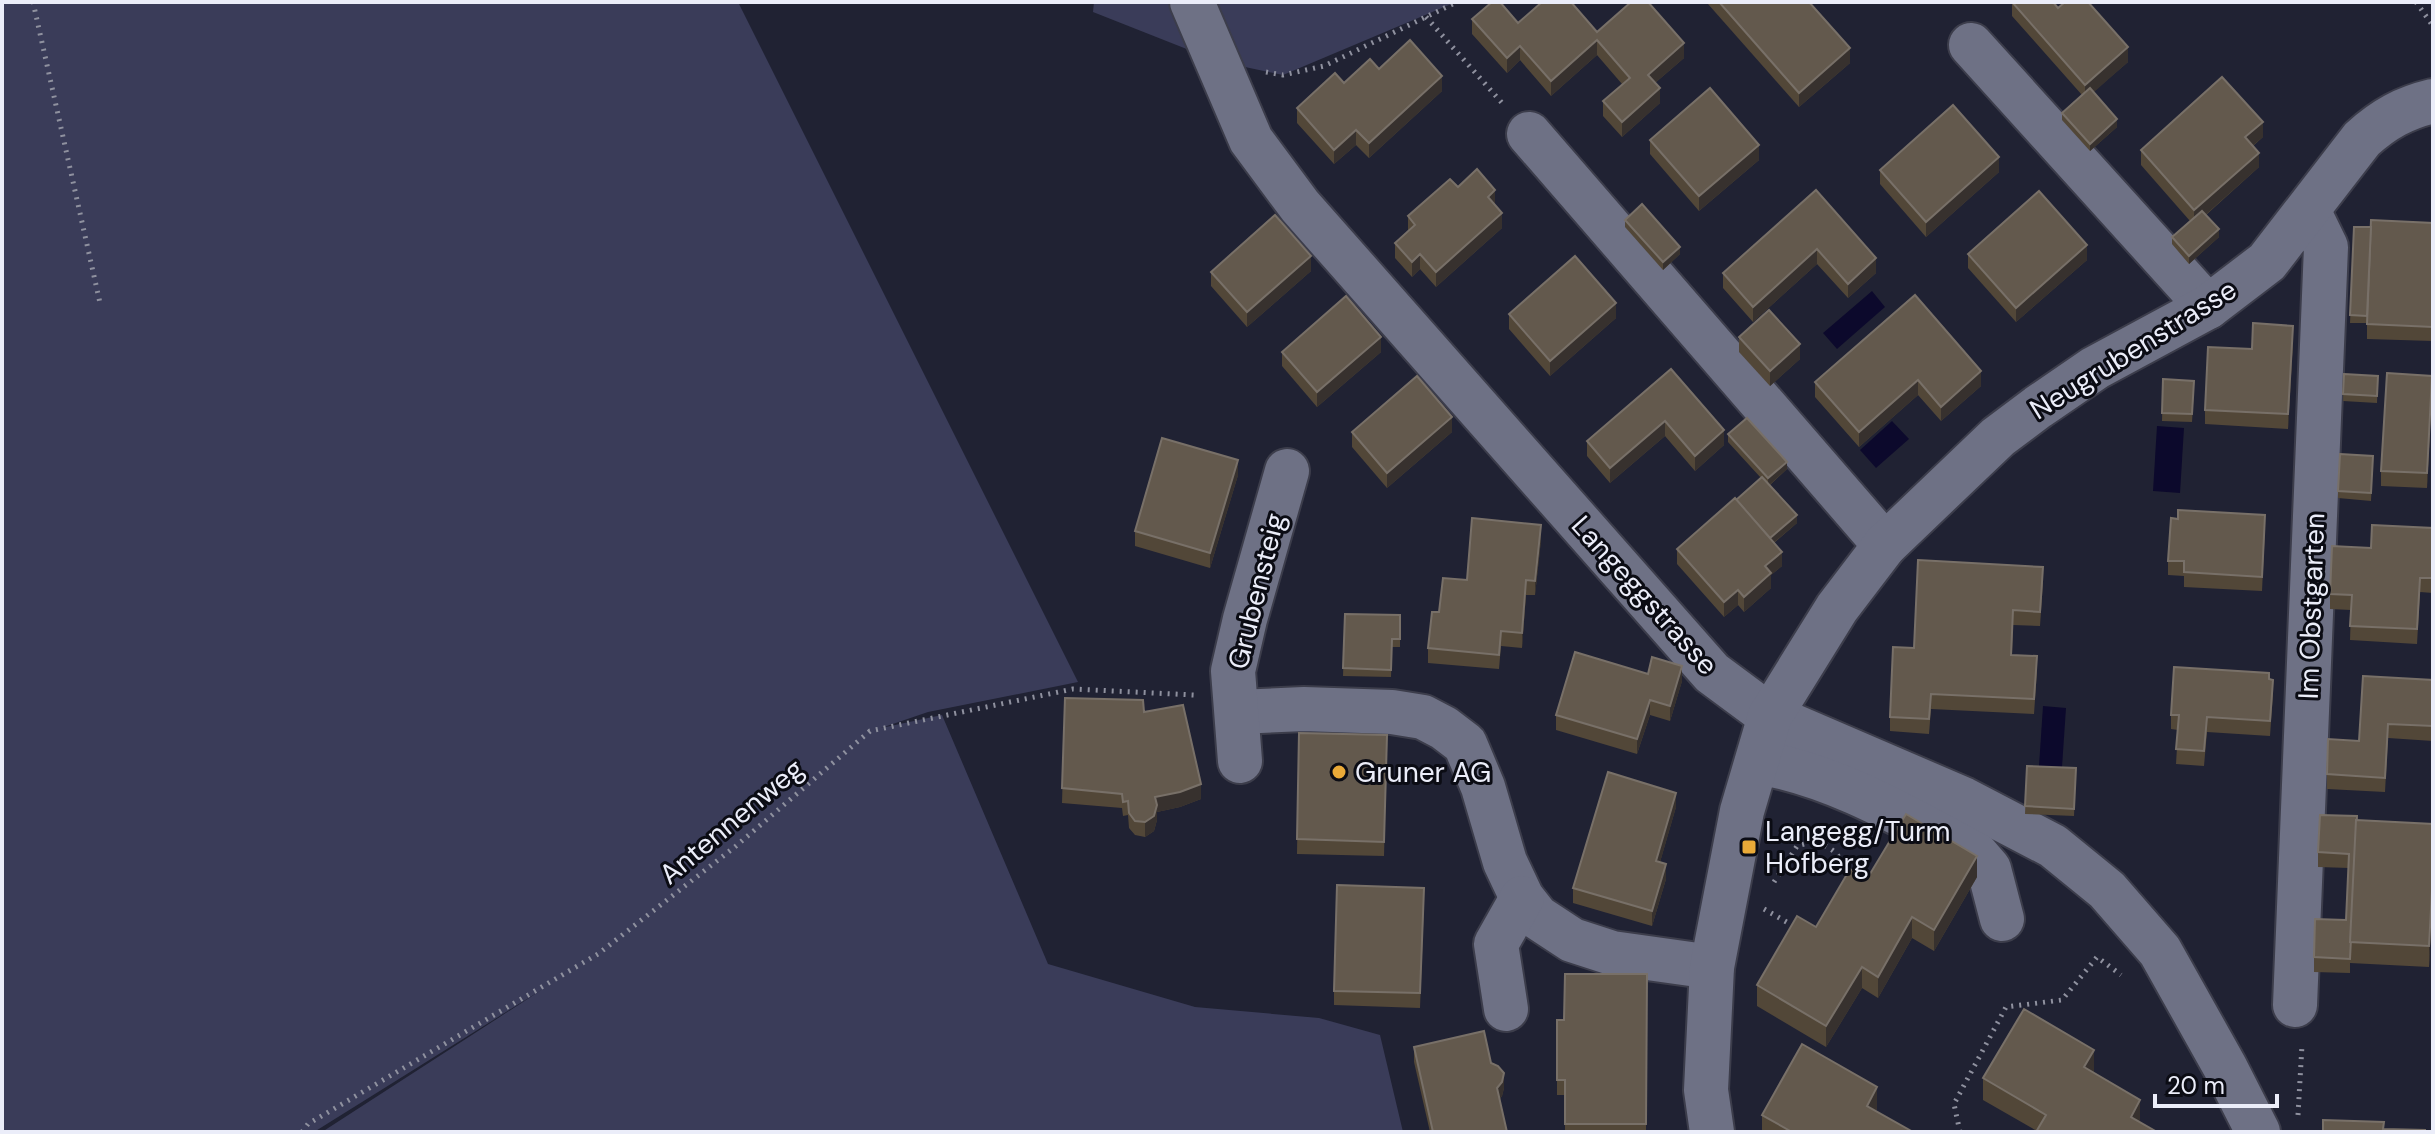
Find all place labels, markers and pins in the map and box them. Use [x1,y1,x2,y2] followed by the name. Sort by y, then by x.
[1355,754,1491,791] place label: Gruner AG
[1330,763,1348,781] marker: Gruner AG
[1765,813,1950,882] place label: Langegg/Turm Hofberg
[1740,838,1758,856] marker: Langegg/Turm Hofberg

